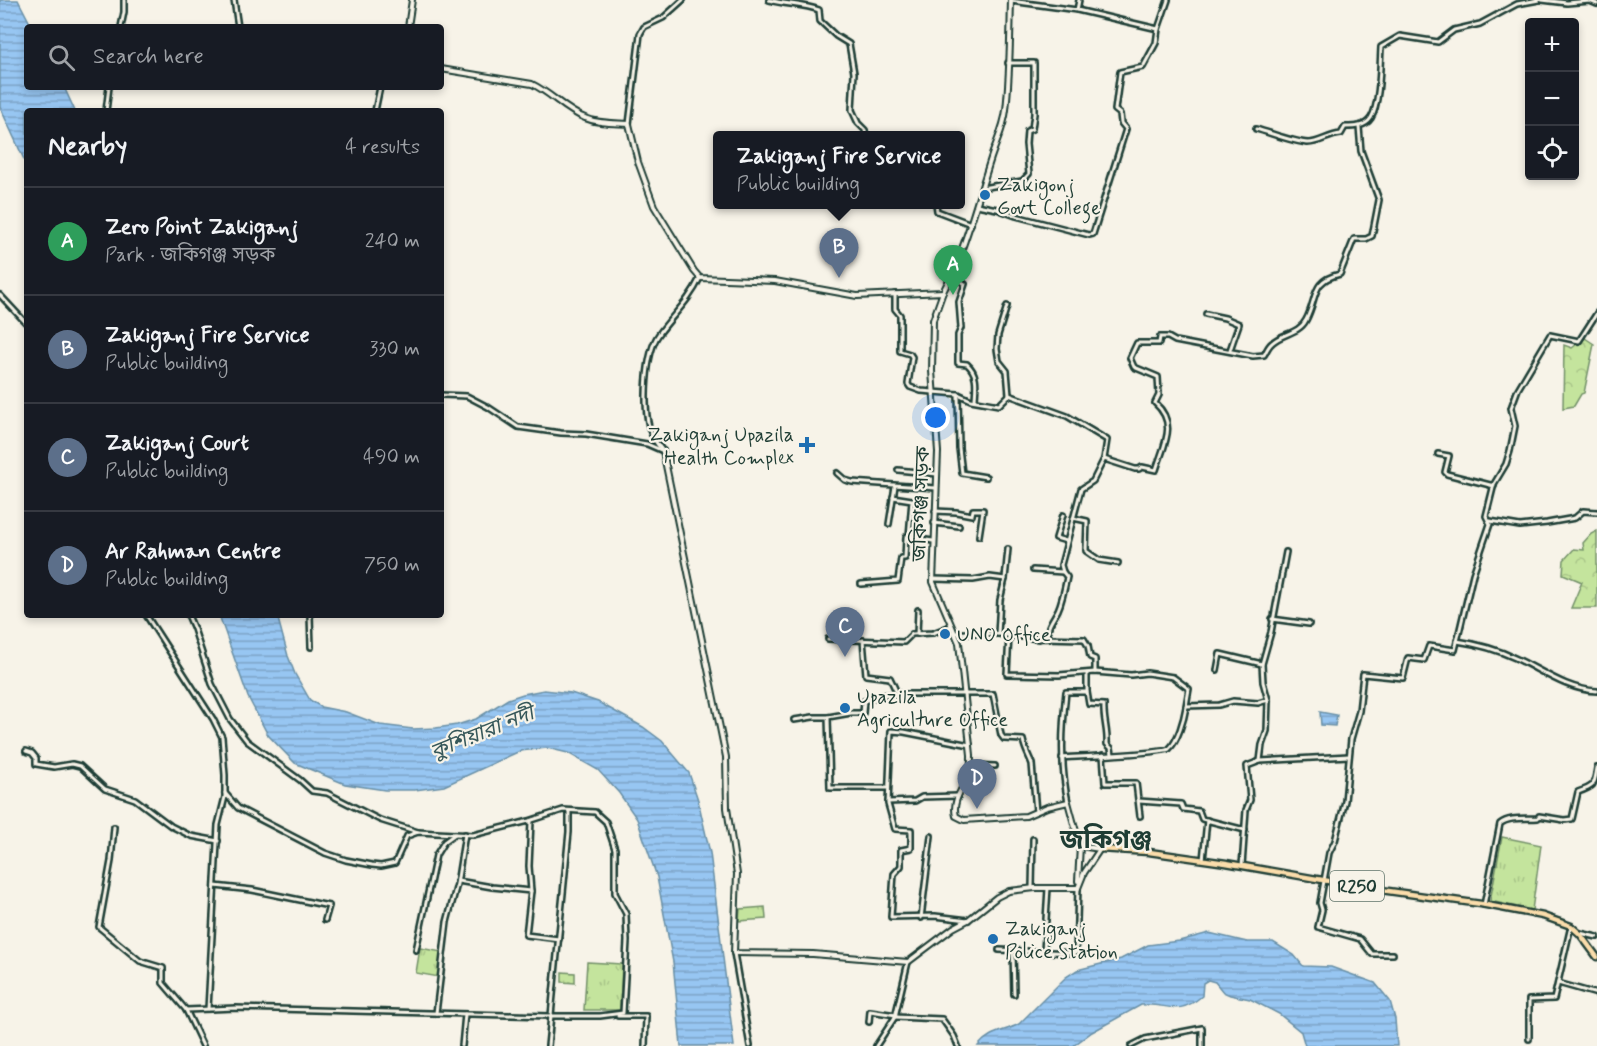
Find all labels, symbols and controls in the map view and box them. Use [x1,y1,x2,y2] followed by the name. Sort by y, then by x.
[1525,18,1579,180] map controls
[1525,18,1579,72] button: +
[24,24,444,90] search box
[45,41,78,74] icon: search
[93,43,204,71] text: Search here
[1525,72,1579,126] button: −
[1525,126,1579,180] button: locate
[48,130,127,164] text: Nearby
[713,131,965,209] popup
[345,134,420,161] text: 4 results
[737,143,941,171] text: Zakiganj Fire Service
[737,171,860,198] text: Public building
[997,172,1101,224] place label: Zakigonj Govt College
[978,188,992,202] marker: Zakigonj Govt College
[105,214,298,242] text: Zero Point Zakiganj
[61,228,74,255] text: A
[365,228,420,255] text: 240 m
[820,228,858,278] pin: B
[105,242,275,269] text: Park · জকিগঞ্জ সড়ক
[934,246,972,295] pin: A
[105,322,310,350] text: Zakiganj Fire Service
[61,336,74,363] text: B
[369,336,420,363] text: 330 m
[105,350,228,377] text: Public building
[921,403,950,432] your location
[648,422,794,472] place label: Zakiganj Upazila Health Complex
[105,430,249,458] text: Zakiganj Court
[798,436,816,454] marker: Zakiganj Upazila Health Complex
[60,444,75,471] text: C
[363,444,420,471] text: 490 m
[906,445,937,563] street label: জকিগঞ্জ সড়ক
[105,458,228,485] text: Public building
[105,538,281,566] text: Ar Rahman Centre
[61,552,74,579] text: D
[364,552,420,579] text: 750 m
[105,566,228,593] text: Public building
[826,608,864,657] pin: C
[957,622,1051,649] place label: UNO Office
[938,627,952,641] marker: UNO Office
[857,684,1008,734] place label: Upazila Agriculture Office
[427,698,542,766] water label: কুশিয়ারা নদী
[838,701,852,715] marker: Upazila Agriculture Office
[958,760,996,809] pin: D
[1059,823,1152,858] district label: জকিগঞ্জ
[1330,871,1384,901] road number: R250
[1005,916,1118,966] place label: Zakiganj Police Station
[986,932,1000,946] marker: Zakiganj Police Station

